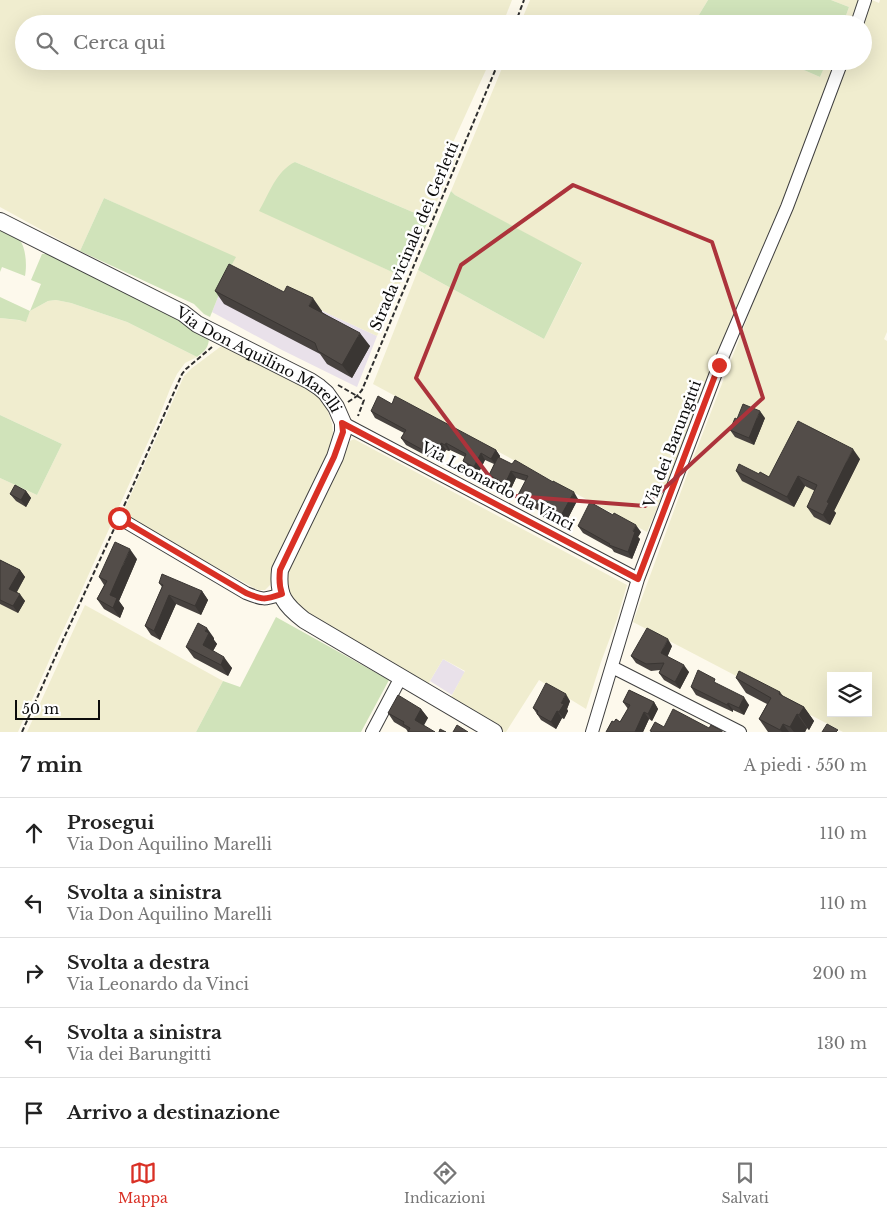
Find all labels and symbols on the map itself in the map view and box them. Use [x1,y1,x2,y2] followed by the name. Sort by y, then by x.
[365,139,463,333] street label: Strada vicinale dei Gerletti
[172,301,347,415] street label: Via Don Aquilino Marelli
[708,354,731,377] route end
[639,377,705,511] street label: Via dei Barungitti
[417,437,578,534] street label: Via Leonardo da Vinci
[108,507,131,530] route start
[15,697,100,720] scale bar

